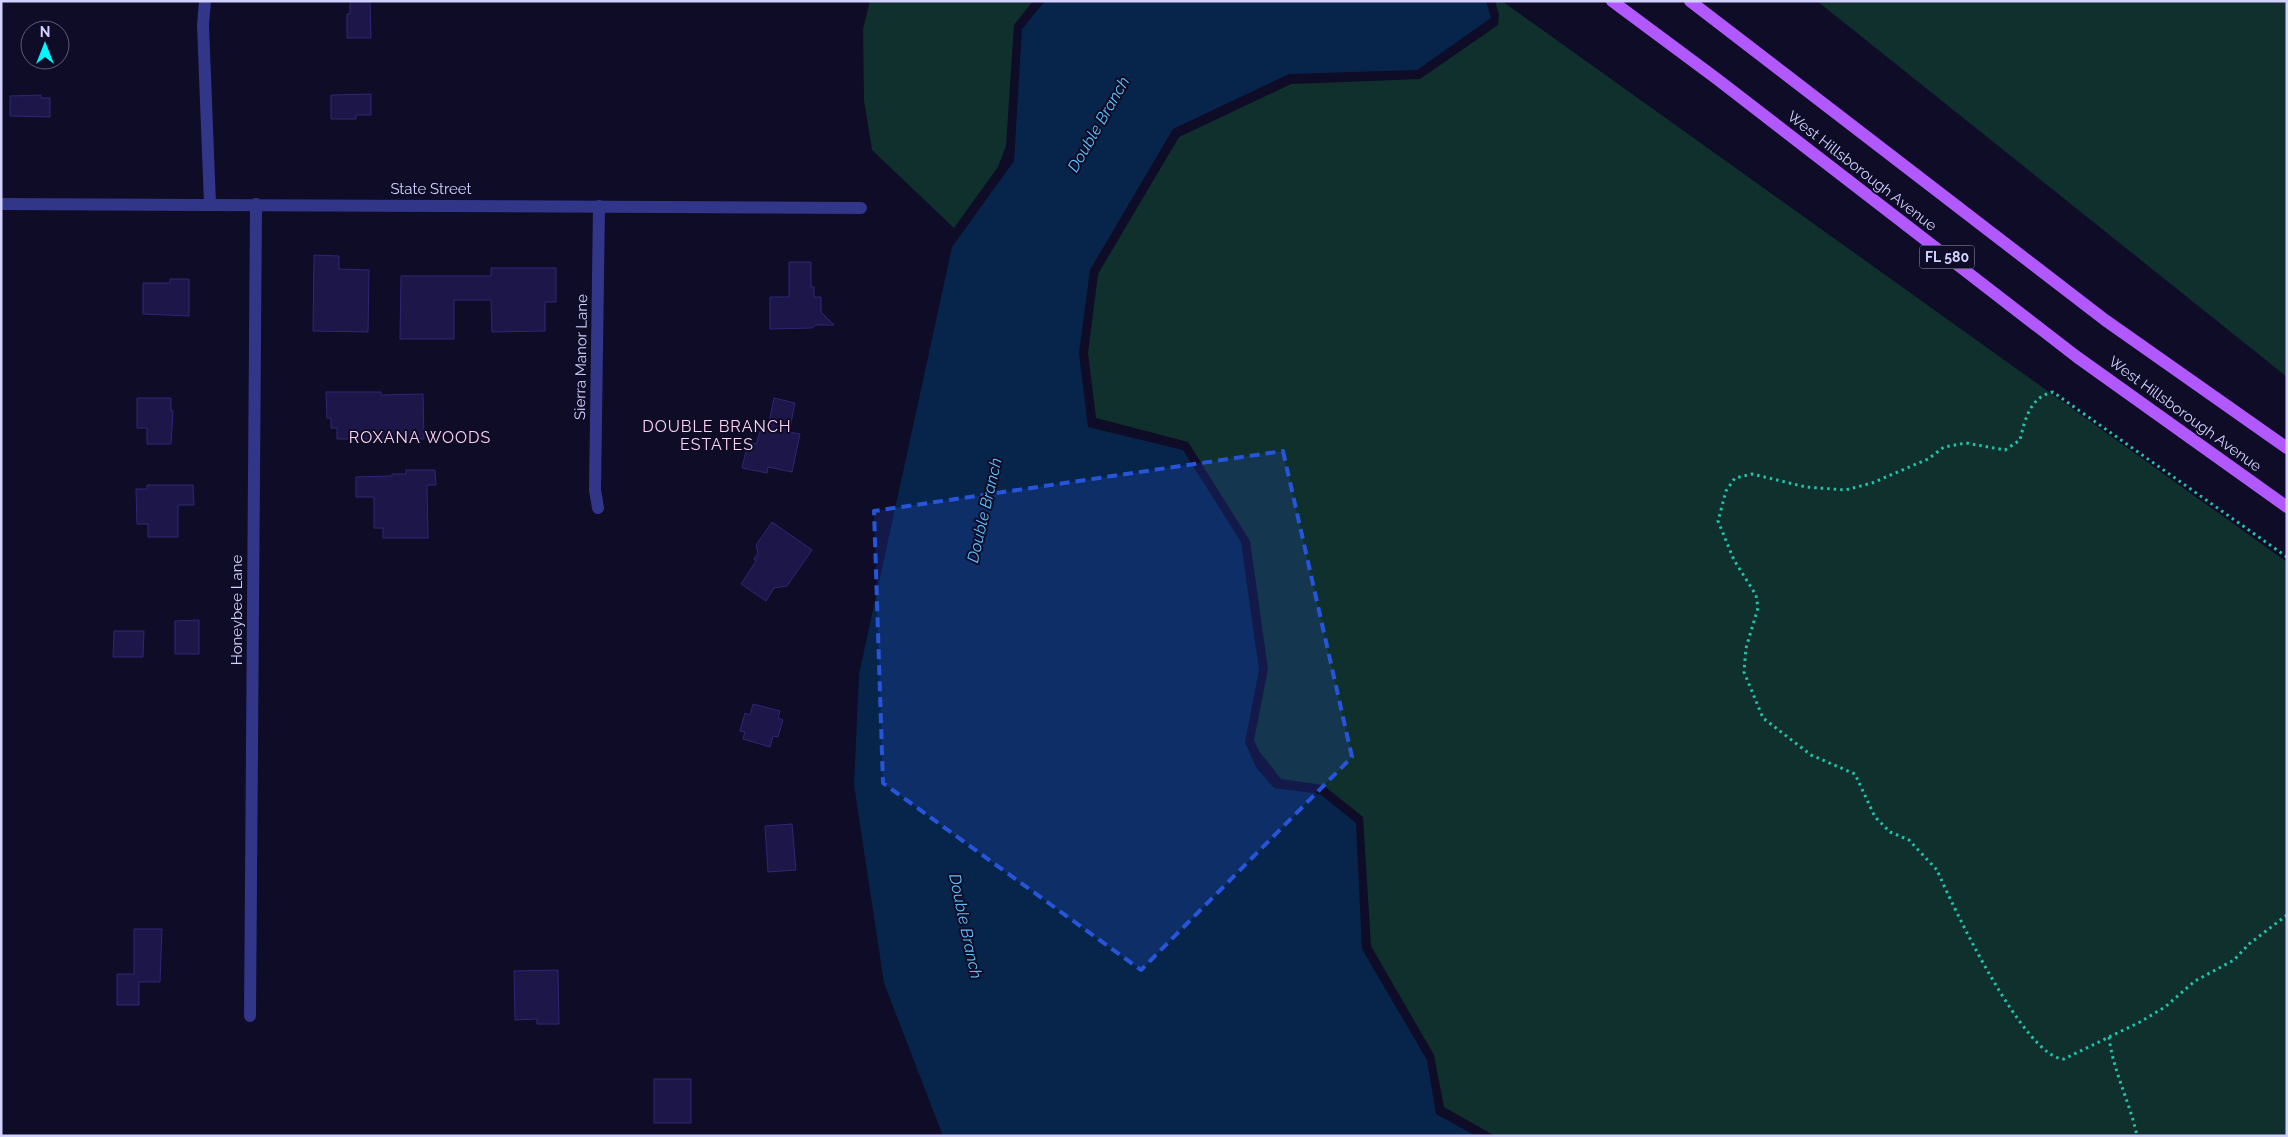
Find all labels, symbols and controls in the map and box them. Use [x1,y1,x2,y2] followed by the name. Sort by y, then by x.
[20,20,70,70] north arrow
[40,24,50,40] text: N
[1063,73,1133,175] water label: Double Branch
[1784,107,1940,235] street label: West Hillsborough Avenue
[390,180,472,198] street label: State Street
[1920,246,1974,268] road number: FL 580
[571,294,591,420] street label: Sierra Manor Lane
[2105,353,2265,476] street label: West Hillsborough Avenue
[642,417,792,454] district label: DOUBLE BRANCH ESTATES
[349,428,491,447] district label: ROXANA WOODS
[963,456,1006,564] water label: Double Branch
[228,555,246,665] street label: Honeybee Lane
[945,872,986,980] water label: Double Branch

